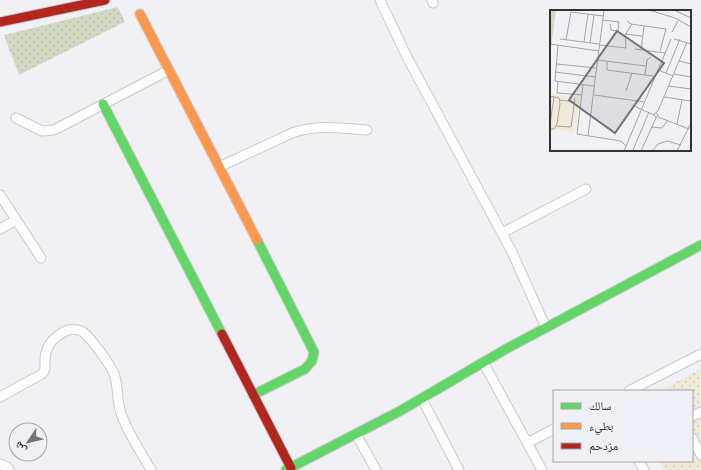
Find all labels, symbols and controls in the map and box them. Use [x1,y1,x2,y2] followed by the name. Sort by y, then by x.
[550,10,691,151] inset map
[553,390,693,462] legend
[589,398,611,413] text: سالك
[589,418,613,436] text: بطيء
[8,422,48,462] north arrow
[11,438,30,457] text: ش
[589,438,618,454] text: مزدحم

